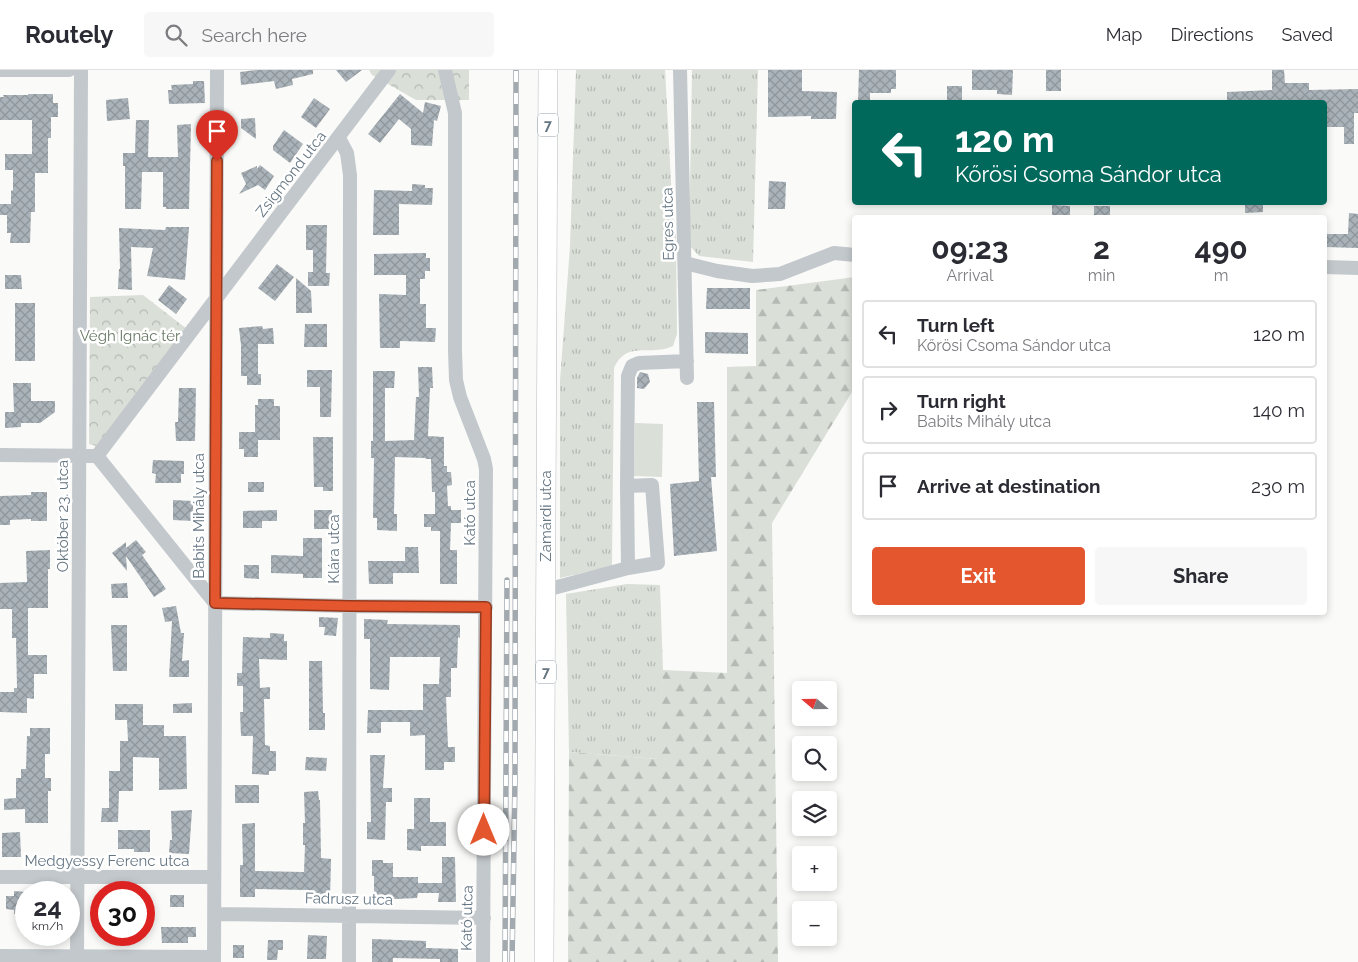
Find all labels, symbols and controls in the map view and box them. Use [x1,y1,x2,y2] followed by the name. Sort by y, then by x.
[144,12,494,57] search box
[25,20,114,49] text: Routely
[162,21,190,49] icon: search
[202,24,307,46] text: Search here
[1106,24,1142,45] text: Map
[1170,24,1254,45] text: Directions
[1282,24,1333,45] text: Saved
[196,110,238,161] pin
[538,114,558,136] road number: 7
[203,117,231,145] icon: arrive
[955,119,1055,160] text: 120 m
[872,120,937,185] icon: left
[252,127,330,221] street label: Zsigmond utca
[955,161,1222,187] text: Kőrösi Csoma Sándor utca
[658,187,678,261] street label: Egres utca
[931,231,1008,266] text: 09:23
[1093,231,1110,266] text: 2
[1195,231,1248,266] text: 490
[946,266,993,285] text: Arrival
[1088,266,1115,285] text: min
[1214,266,1228,285] text: m
[917,314,994,336] text: Turn left
[874,320,902,348] icon: left
[1253,323,1305,345] text: 120 m
[80,327,181,345] park label: Végh Ignác tér
[917,336,1111,355] text: Kőrösi Csoma Sándor utca
[917,390,1006,412] text: Turn right
[874,396,902,424] icon: right
[1253,399,1305,421] text: 140 m
[917,412,1051,431] text: Babits Mihály utca
[190,453,208,579] street label: Babits Mihály utca
[54,460,72,572] street label: Október 23. utca
[537,470,555,562] street label: Zamárdi utca
[874,472,902,500] icon: arrive
[917,475,1101,497] text: Arrive at destination
[1251,475,1305,497] text: 230 m
[461,480,479,546] street label: Kató utca
[325,514,343,584] street label: Klára utca
[872,547,1085,605] button: Exit
[1095,547,1307,605] button: Share
[536,660,556,684] road number: 7
[792,681,838,726] north arrow
[792,681,837,946] map controls
[792,736,837,781] button: search
[792,791,837,836] button: layers
[457,803,509,855] position arrow
[792,846,837,891] button: +
[25,852,189,870] street label: Medgyessy Ferenc utca
[90,881,155,946] speed limit sign: 30
[457,885,477,951] street label: Kató utca
[305,889,393,909] street label: Fadrusz utca
[33,892,62,922] text: 24
[792,901,837,946] button: −
[32,919,63,933] text: km/h

